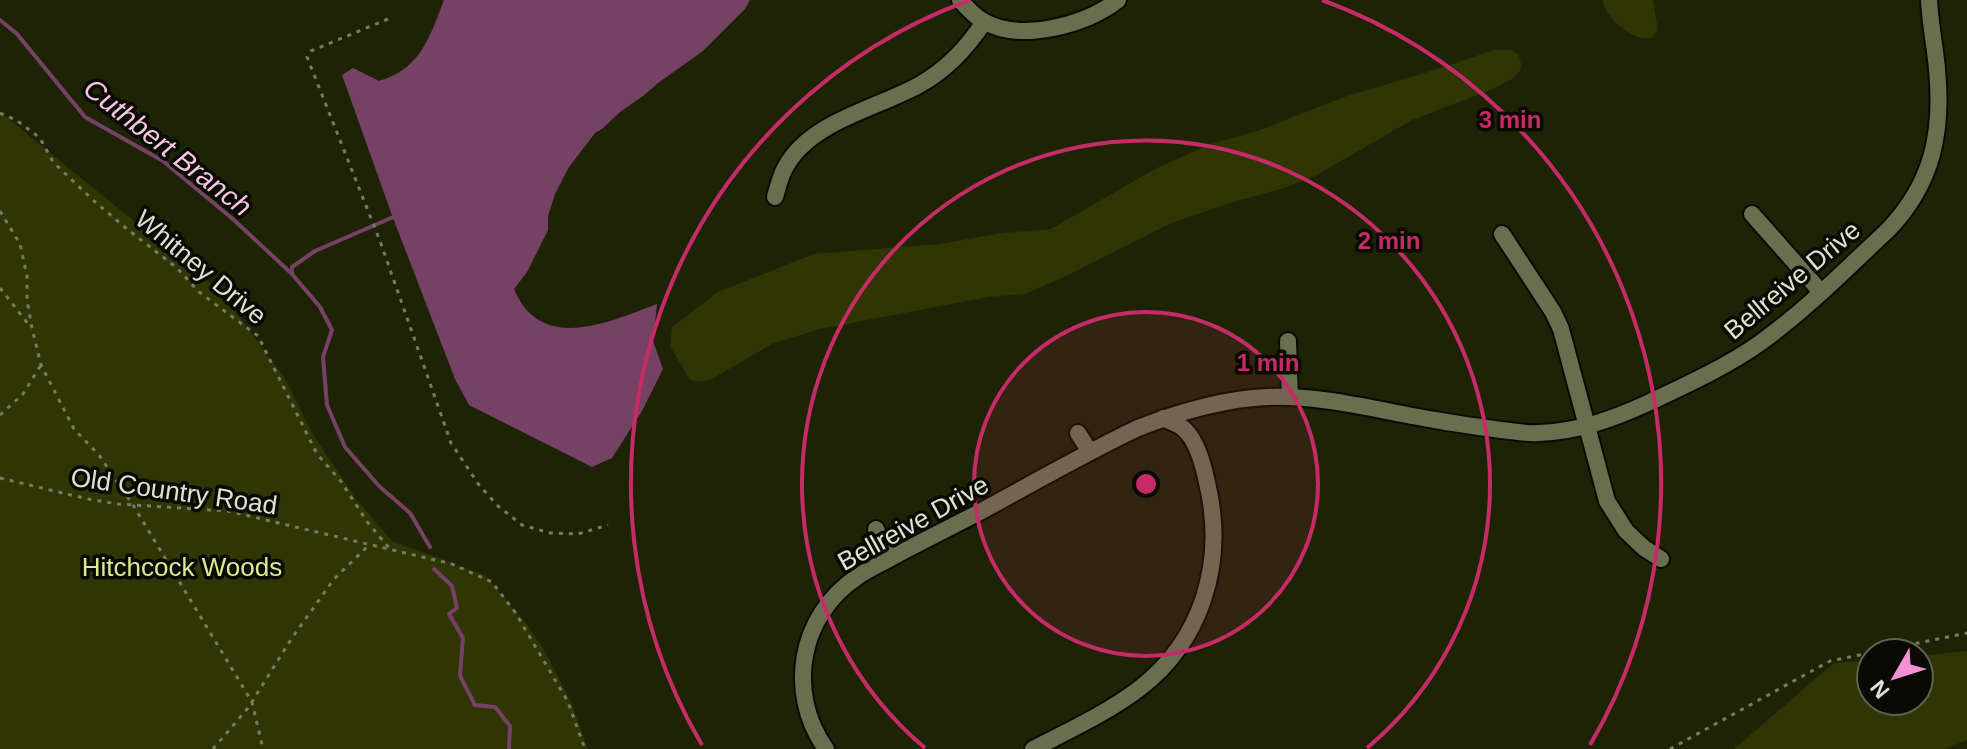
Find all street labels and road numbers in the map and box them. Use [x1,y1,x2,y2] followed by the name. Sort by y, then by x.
[129,203,273,331] street label: Whitney Drive
[1718,215,1866,345] street label: Bellreive Drive
[69,462,279,520] street label: Old Country Road
[832,469,994,577] street label: Bellreive Drive

